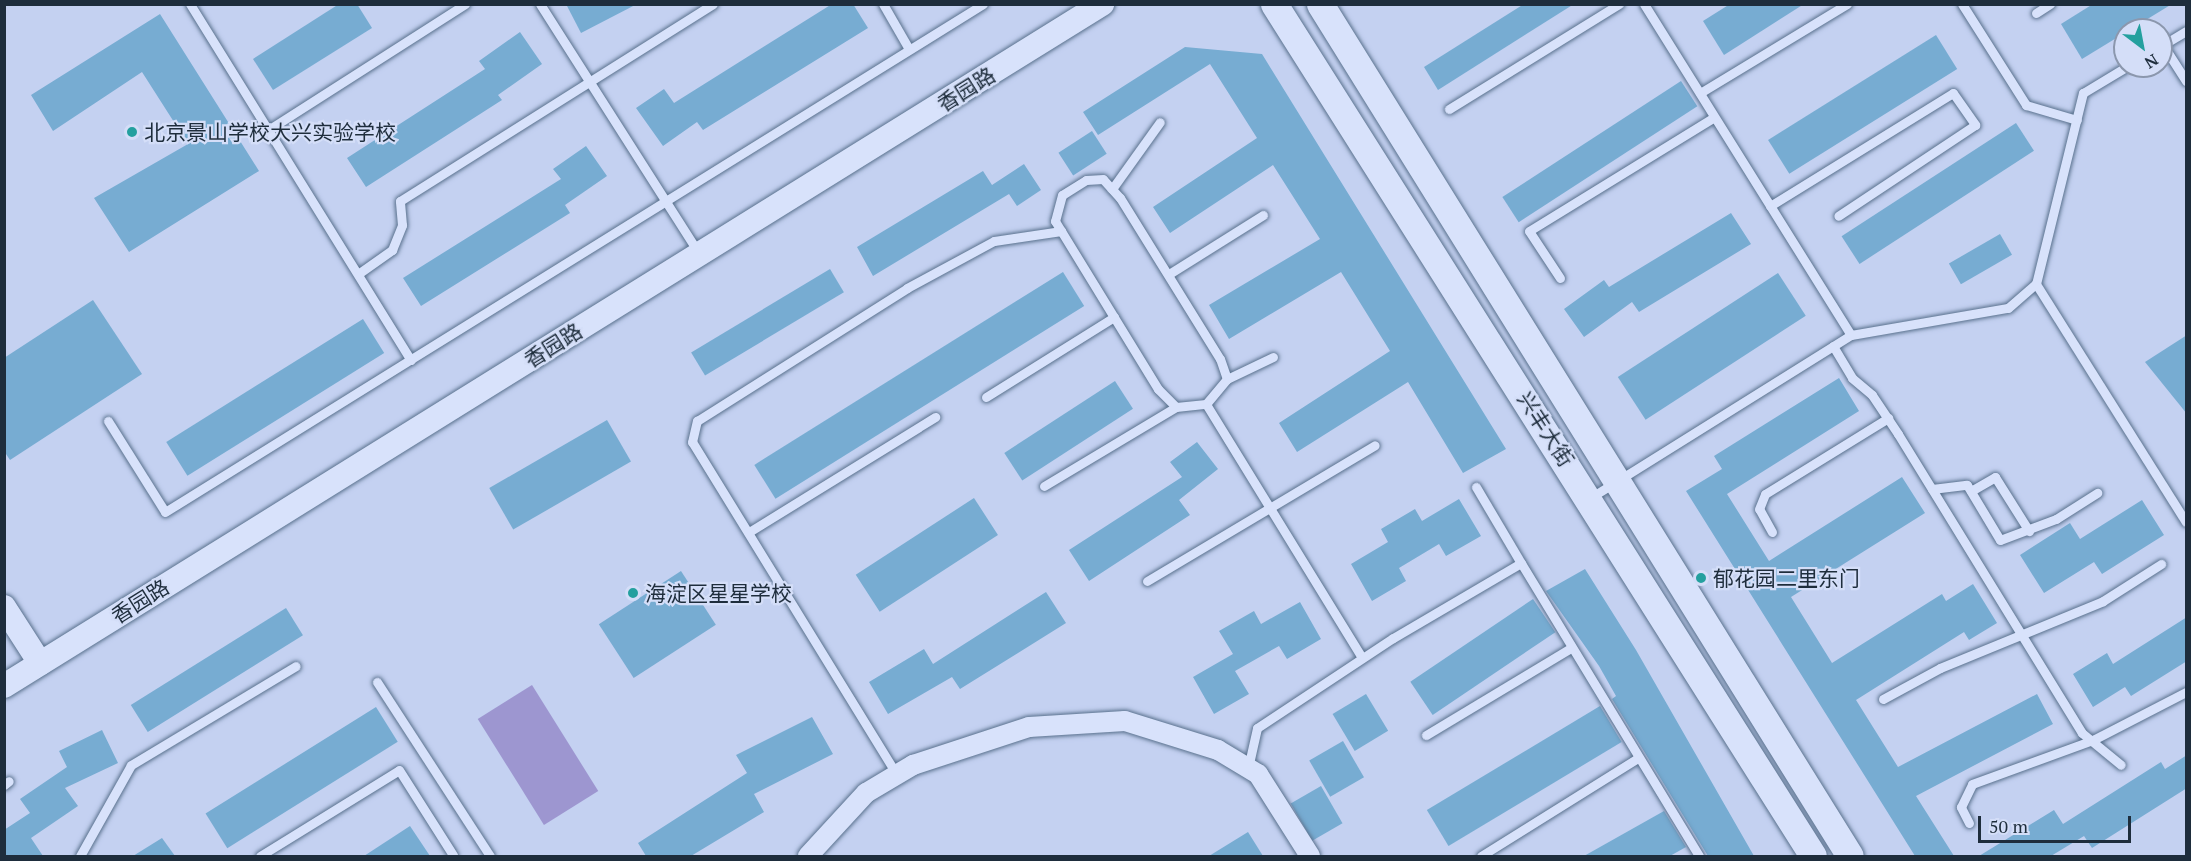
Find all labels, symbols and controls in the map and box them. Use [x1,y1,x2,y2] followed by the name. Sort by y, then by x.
[2113,18,2173,78] north arrow
[2141,49,2162,74] text: N
[933,62,999,116] street label: 香园路
[144,119,396,145] place label: 北京景山学校大兴实验学校
[125,125,139,139] marker: 北京景山学校大兴实验学校
[520,318,586,372] street label: 香园路
[1513,387,1579,471] street label: 兴丰大街
[1713,565,1860,591] place label: 郁花园二里东门
[1694,571,1708,585] marker: 郁花园二里东门
[107,574,173,628] street label: 香园路
[645,580,792,606] place label: 海淀区星星学校
[626,586,640,600] marker: 海淀区星星学校
[1981,804,2134,842] scale bar
[1989,814,2028,838] text: 50 m

